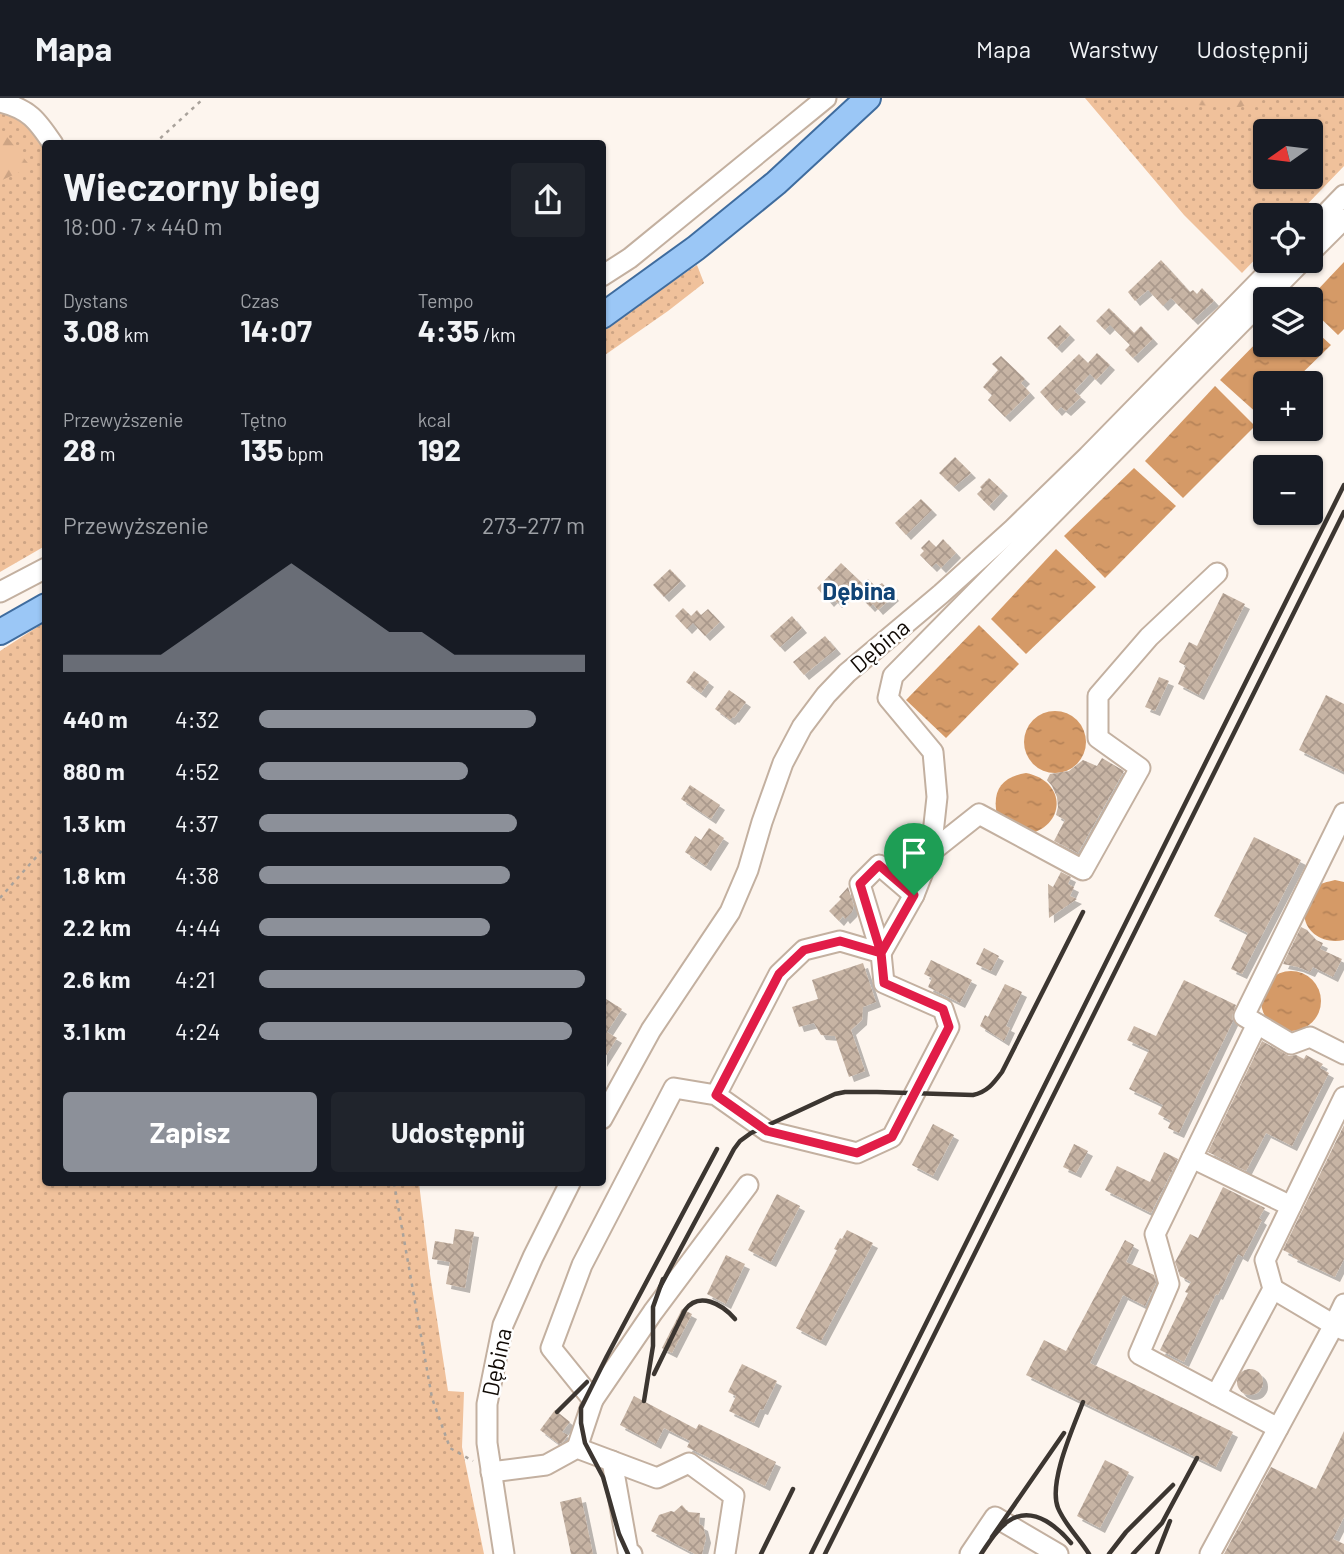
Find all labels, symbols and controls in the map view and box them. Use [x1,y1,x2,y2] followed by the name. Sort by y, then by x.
[35,28,112,68] text: Mapa
[976,34,1031,63] text: Mapa
[1069,34,1158,63] text: Warstwy
[1196,34,1309,63] text: Udostępnij
[1253,119,1323,189] north arrow
[1253,119,1323,525] map controls
[63,163,320,209] text: Wieczorny bieg
[511,163,585,237] button: share
[1253,203,1323,273] button: locate
[63,212,223,240] text: 18:00 · 7 × 440 m
[1253,287,1323,357] button: layers
[63,289,128,312] text: Dystans
[240,289,279,312] text: Czas
[418,289,474,312] text: Tempo
[63,312,120,348] text: 3.08
[240,312,312,348] text: 14:07
[418,312,479,348] text: 4:35
[120,323,149,346] text: km
[479,323,516,346] text: /km
[1253,371,1323,441] button: +
[63,408,183,431] text: Przewyższenie
[240,408,287,431] text: Tętno
[418,408,451,431] text: kcal
[63,431,96,467] text: 28
[240,431,283,467] text: 135
[418,431,461,467] text: 192
[96,442,116,465] text: m
[283,442,324,465] text: bpm
[1253,455,1323,525] button: −
[63,511,209,539] text: Przewyższenie
[482,511,585,539] text: 273–277 m
[822,576,896,605] district label: Dębina
[844,612,915,678] street label: Dębina
[63,705,128,733] text: 440 m
[175,705,220,733] text: 4:32
[63,757,125,785] text: 880 m
[175,757,220,785] text: 4:52
[63,809,126,837] text: 1.3 km
[175,809,218,837] text: 4:37
[884,823,944,895] pin
[895,834,933,872] icon: arrive
[63,861,126,889] text: 1.8 km
[175,861,219,889] text: 4:38
[63,913,131,941] text: 2.2 km
[175,913,221,941] text: 4:44
[63,965,131,993] text: 2.6 km
[175,965,216,993] text: 4:21
[63,1017,126,1045] text: 3.1 km
[175,1017,220,1045] text: 4:24
[63,1092,317,1172] button: Zapisz
[331,1092,585,1172] button: Udostępnij
[475,1325,517,1398] street label: Dębina

